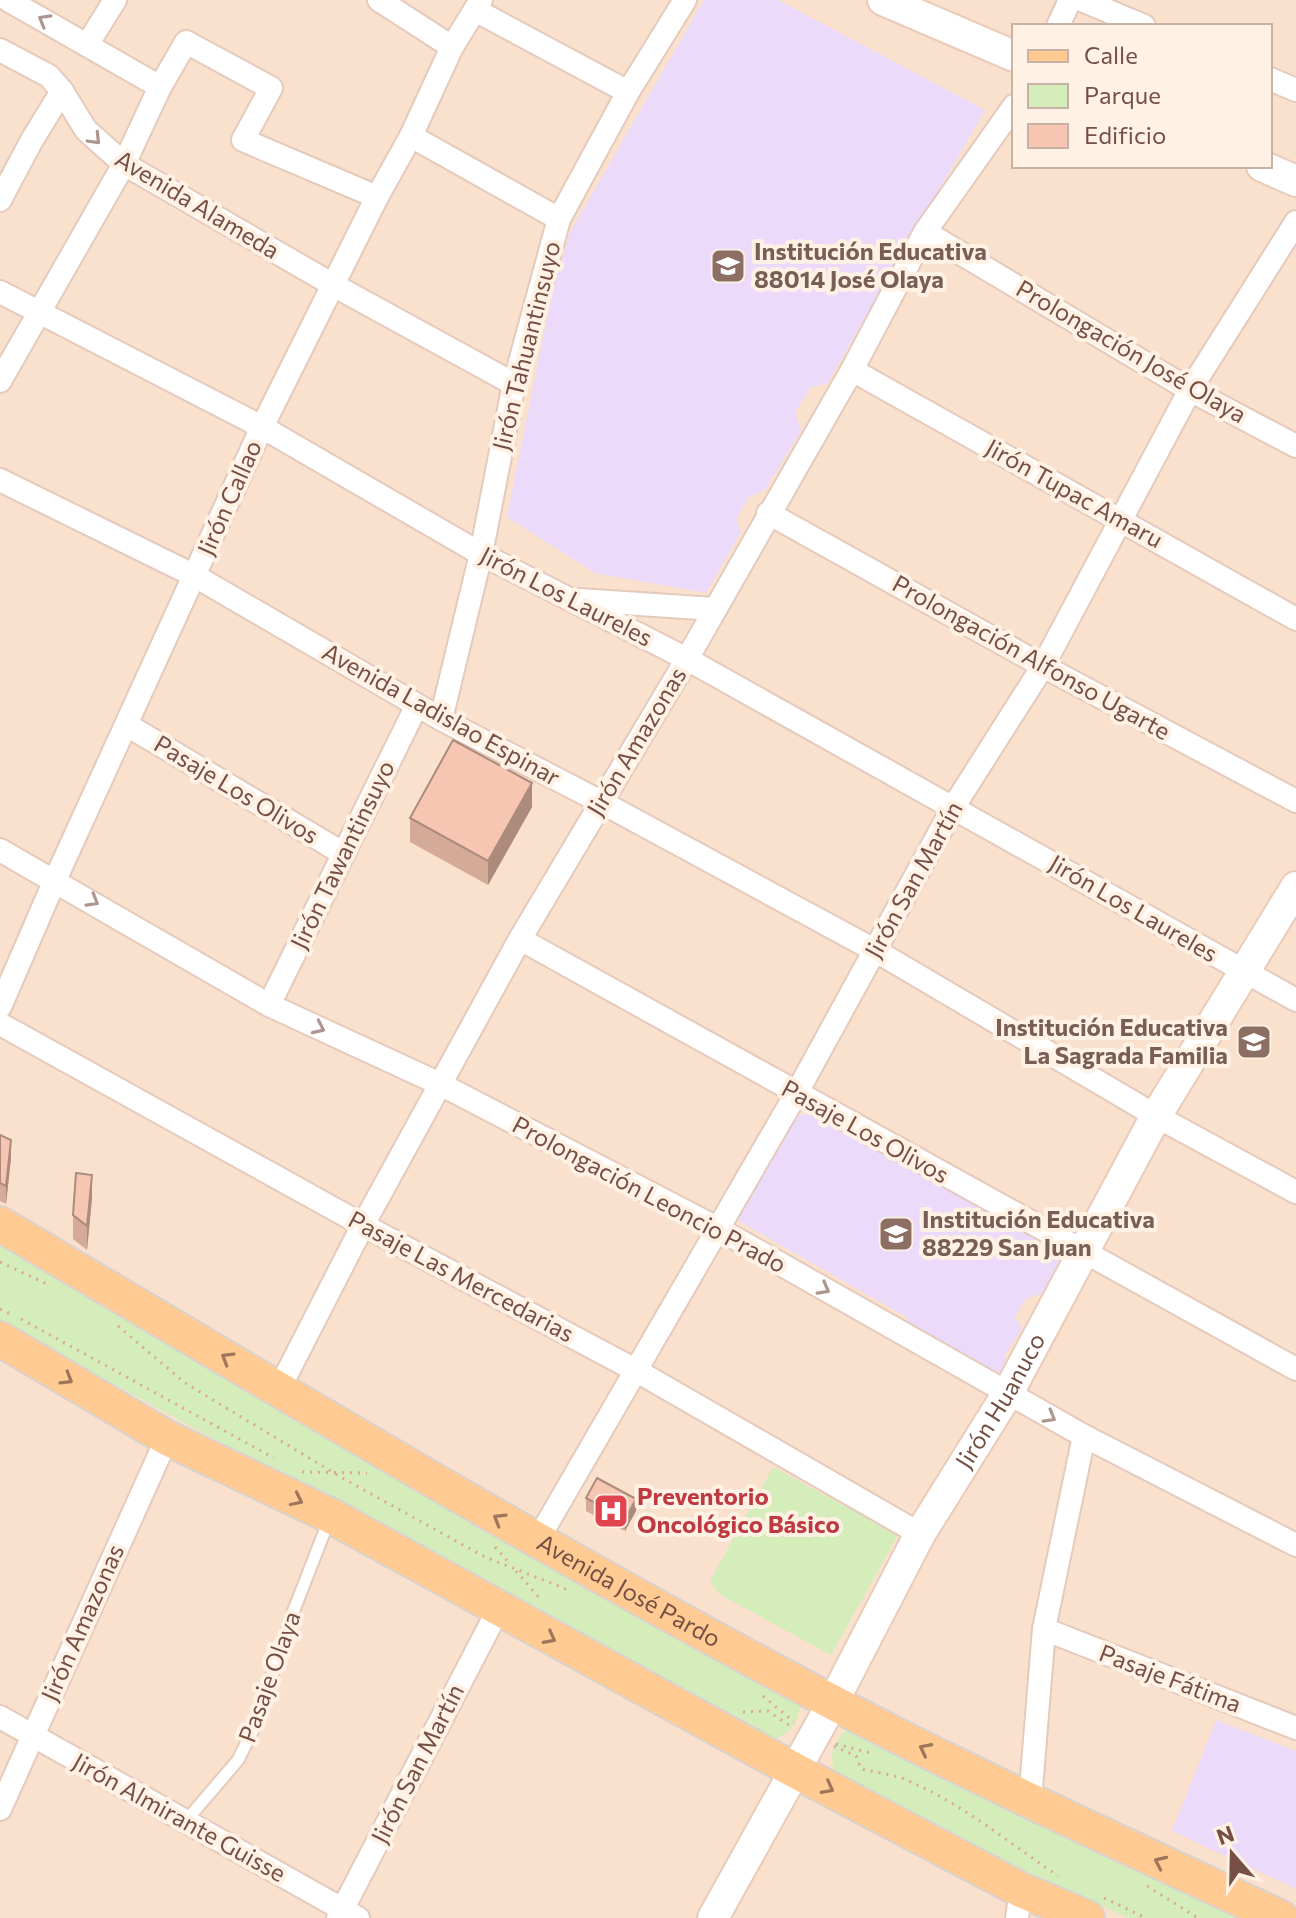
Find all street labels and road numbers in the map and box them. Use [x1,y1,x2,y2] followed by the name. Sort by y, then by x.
[110,143,285,264] street label: Avenida Alameda
[485,238,566,453] street label: Jirón Tahuantinsuyo
[1012,273,1252,428] street label: Prolongación José Olaya
[981,432,1168,553] street label: Jirón Tupac Amaru
[190,435,267,560] street label: Jirón Callao
[476,540,658,652] street label: Jirón Los Laureles
[888,568,1176,745] street label: Prolongación Alfonso Ugarte
[318,636,566,791] street label: Avenida Ladislao Espinar
[580,662,692,821] street label: Jirón Amazonas
[149,728,324,849] street label: Pasaje Los Olivos
[283,755,400,953] street label: Jirón Tawantinsuyo
[858,796,968,963] street label: Jirón San Martín
[1044,848,1223,968] street label: Jirón Los Laureles
[777,1073,954,1189] street label: Pasaje Los Olivos
[508,1109,791,1278] street label: Prolongación Leoncio Prado
[344,1204,579,1347] street label: Pasaje Las Mercedarias
[949,1327,1050,1473] street label: Jirón Huanuco
[533,1527,726,1652] street label: Avenida José Pardo
[34,1540,129,1705] street label: Jirón Amazonas
[232,1607,306,1746] street label: Pasaje Olaya
[1095,1637,1246,1718] street label: Pasaje Fátima
[364,1679,469,1848] street label: Jirón San Martín
[68,1746,291,1887] street label: Jirón Almirante Guisse

